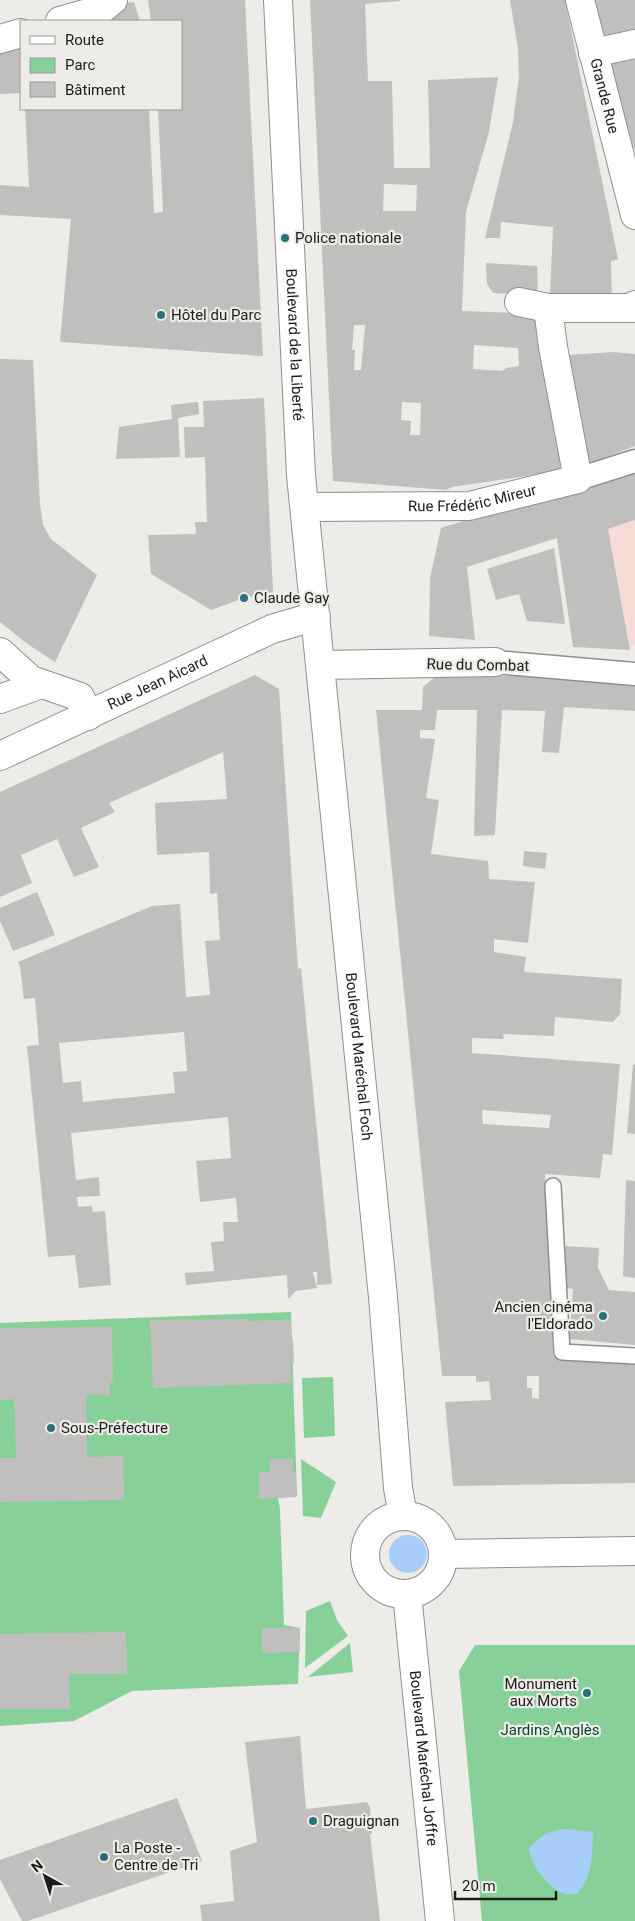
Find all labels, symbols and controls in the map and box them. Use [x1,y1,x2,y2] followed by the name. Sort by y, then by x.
[20,20,182,110] legend
[65,31,104,49] text: Route
[65,56,95,74] text: Parc
[586,56,623,136] street label: Grande Rue
[65,81,125,99] text: Bâtiment
[295,229,401,247] place label: Police nationale
[279,232,291,244] marker: Police nationale
[282,268,307,421] street label: Boulevard de la Liberté
[171,306,261,324] place label: Hôtel du Parc
[155,309,167,321] marker: Hôtel du Parc
[408,481,538,515] street label: Rue Frédéric Mireur
[254,589,329,607] place label: Claude Gay
[238,592,250,604] marker: Claude Gay
[105,651,211,714] street label: Rue Jean Aicard
[427,655,530,675] street label: Rue du Combat
[342,972,376,1141] street label: Boulevard Maréchal Foch
[494,1298,593,1333] place label: Ancien cinéma l'Eldorado
[597,1310,609,1322] marker: Ancien cinéma l'Eldorado
[61,1419,168,1437] place label: Sous-Préfecture
[45,1422,57,1434] marker: Sous-Préfecture
[406,1670,441,1847] street label: Boulevard Maréchal Joffre
[504,1675,577,1710] place label: Monument aux Morts
[581,1687,593,1699] marker: Monument aux Morts
[500,1721,600,1739] park label: Jardins Anglès
[323,1812,399,1830] place label: Draguignan
[307,1815,319,1827] marker: Draguignan
[114,1839,199,1874] place label: La Poste - Centre de Tri
[20,1851,70,1901] north arrow
[98,1851,110,1863] marker: La Poste - Centre de Tri
[28,1857,46,1875] text: N
[455,1868,556,1900] scale bar
[462,1877,496,1895] text: 20 m

